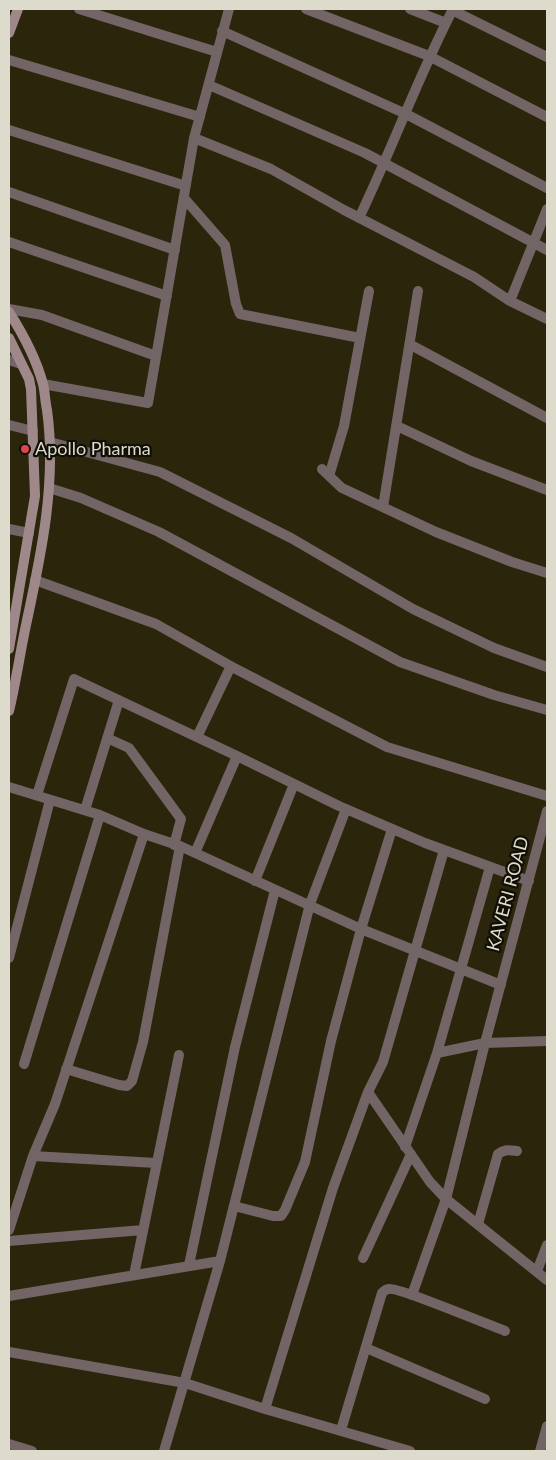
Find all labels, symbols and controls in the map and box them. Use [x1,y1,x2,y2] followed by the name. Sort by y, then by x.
[35,438,151,460] place label: Apollo Pharma
[19,443,31,455] marker: Apollo Pharma
[482,834,534,954] street label: KAVERI ROAD

